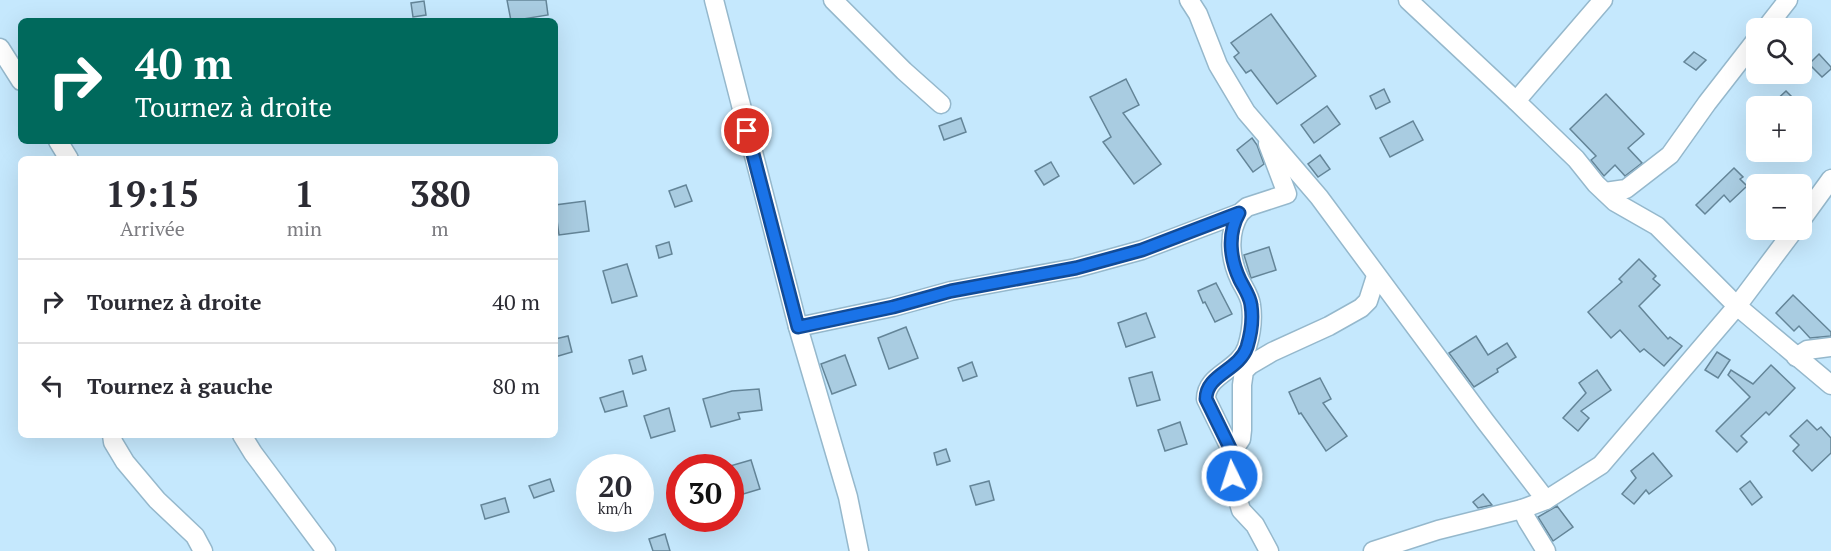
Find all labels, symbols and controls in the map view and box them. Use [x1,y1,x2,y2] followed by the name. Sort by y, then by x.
[1746,18,1812,240] map controls
[1746,18,1812,84] button: search
[135,35,233,91] text: 40 m
[36,42,114,120] icon: right
[135,89,332,125] text: Tournez à droite
[1746,96,1812,162] button: +
[721,105,772,156] pin
[730,114,763,147] icon: arrive
[106,170,199,217] text: 19:15
[294,170,315,217] text: 1
[409,170,470,217] text: 380
[1746,174,1812,240] button: −
[120,215,185,242] text: Arrivée
[287,215,322,242] text: min
[431,215,449,242] text: m
[36,285,69,318] icon: right
[87,287,262,316] text: Tournez à droite
[492,287,540,316] text: 40 m
[36,369,69,402] icon: left
[87,371,273,400] text: Tournez à gauche
[492,371,540,400] text: 80 m
[1200,444,1264,508] position arrow
[666,454,744,532] speed limit sign: 30
[598,466,632,506] text: 20
[598,498,632,518] text: km/h

